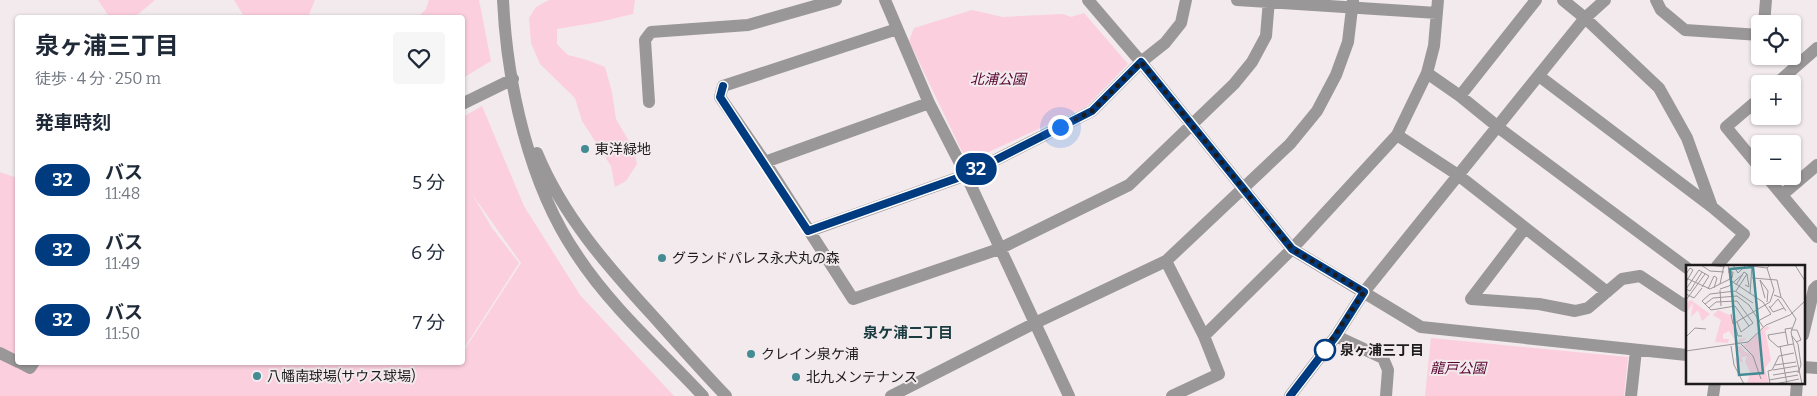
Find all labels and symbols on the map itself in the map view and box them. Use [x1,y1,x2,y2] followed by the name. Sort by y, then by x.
[970,71,1028,88] park label: 北浦公園
[1048,115,1073,140] your location
[595,141,651,158] place label: 東洋緑地
[579,143,591,155] marker: 東洋緑地
[954,153,998,185] line badge: 32
[672,250,840,267] place label: グランドパレス永犬丸の森
[656,252,668,264] marker: グランドパレス永犬丸の森
[1686,265,1804,384] inset map
[863,324,953,342] district label: 泉ケ浦二丁目
[1314,339,1336,361] marker: 泉ヶ浦三丁目
[1340,342,1424,359] place label: 泉ヶ浦三丁目
[761,346,859,363] place label: クレイン泉ケ浦
[745,348,757,360] marker: クレイン泉ケ浦
[1430,360,1488,377] park label: 龍戸公園
[267,368,416,385] place label: 八幡南球場(サウス球場)
[806,369,918,386] place label: 北九メンテナンス
[251,370,263,382] marker: 八幡南球場(サウス球場)
[790,371,802,383] marker: 北九メンテナンス

